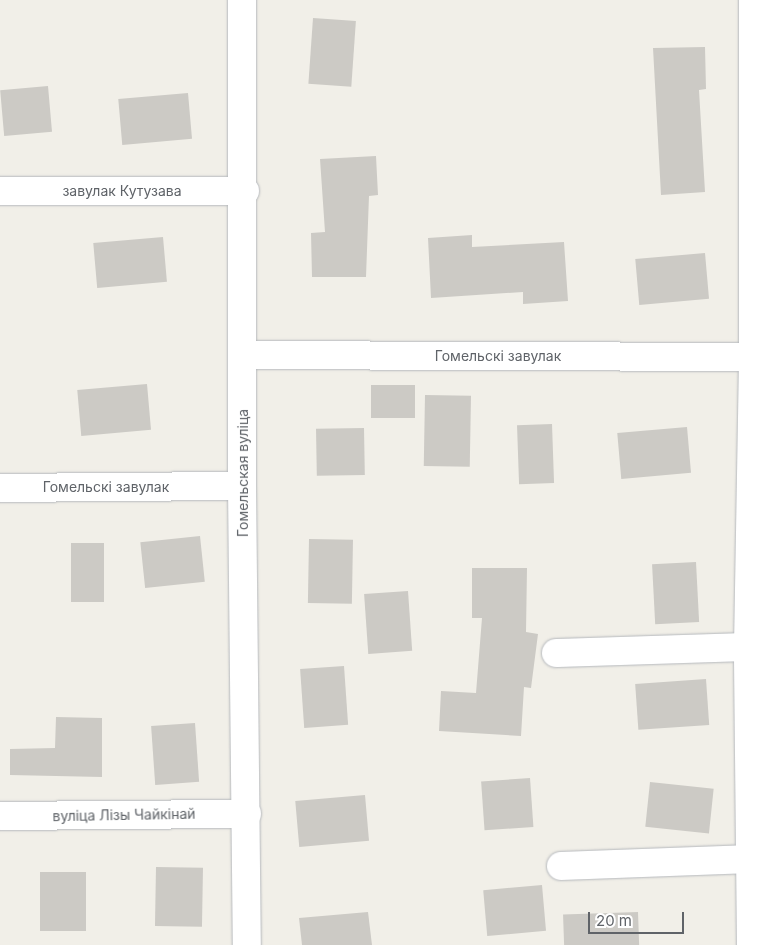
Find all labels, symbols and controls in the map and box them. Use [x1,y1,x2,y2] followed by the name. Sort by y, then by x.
[62,183,182,199] street label: завулак Кутузава
[435,348,561,364] street label: Гомельскі завулак
[235,409,251,537] street label: Гомельская вуліца
[43,479,169,495] street label: Гомельскі завулак
[52,805,196,825] street label: вуліца Лізы Чайкінай
[590,902,686,934] scale bar
[596,911,632,930] text: 20 m

